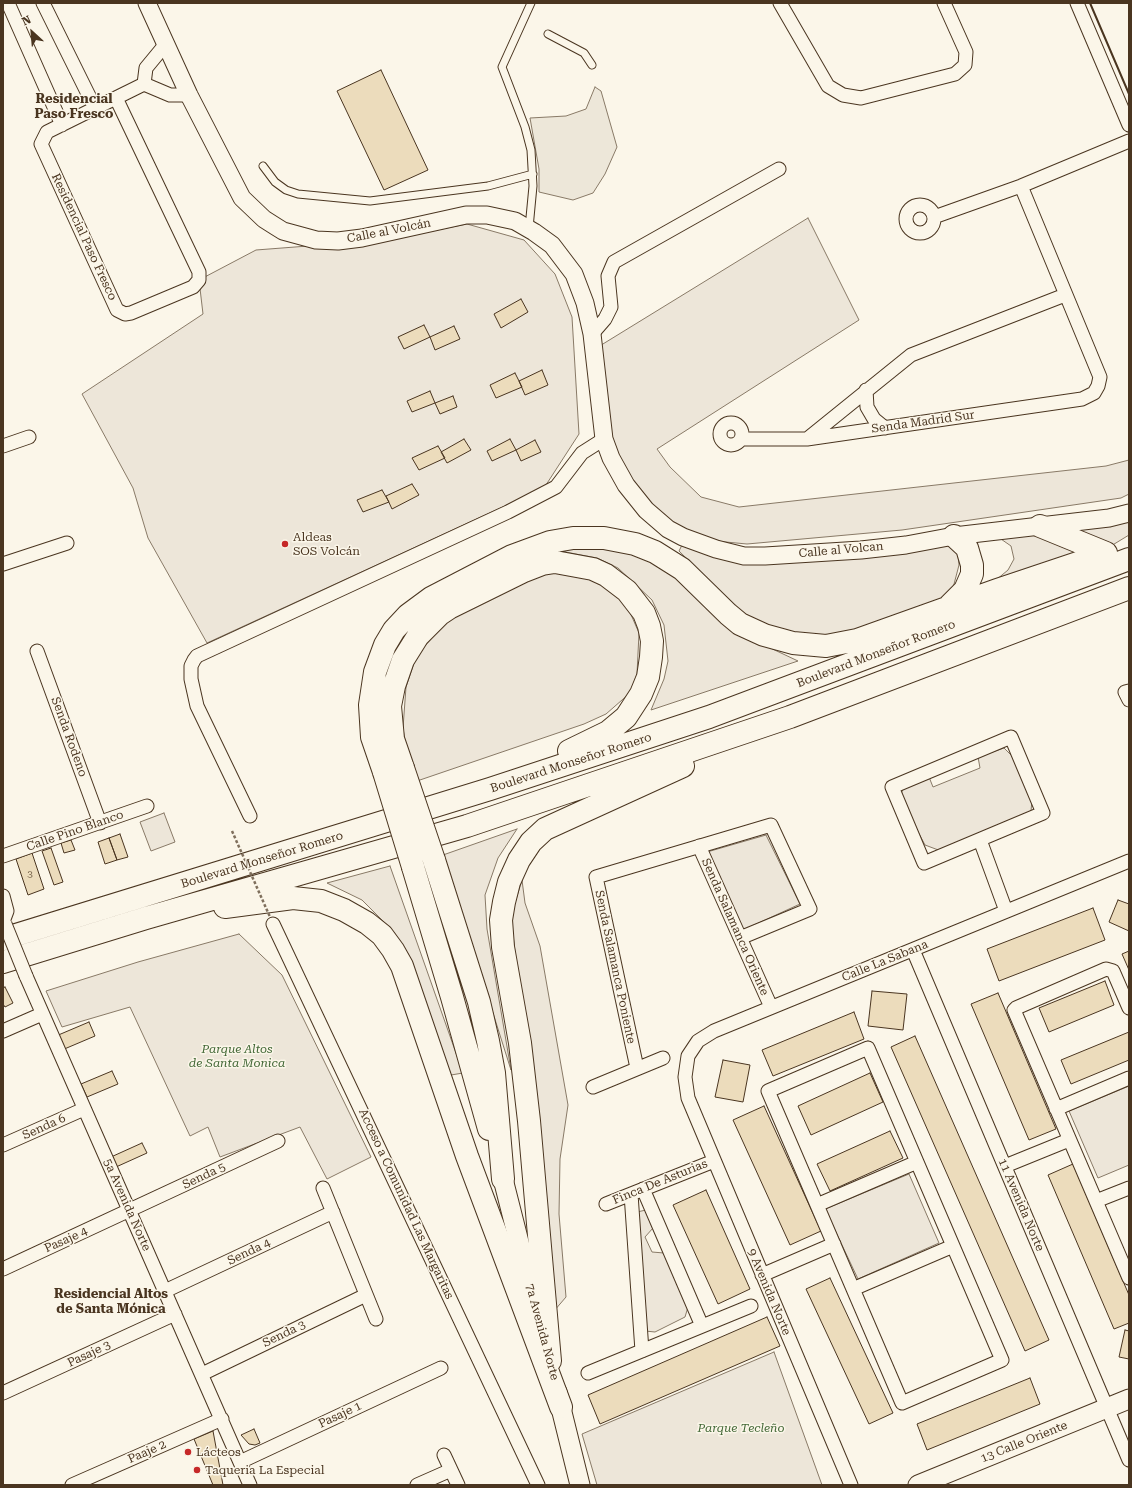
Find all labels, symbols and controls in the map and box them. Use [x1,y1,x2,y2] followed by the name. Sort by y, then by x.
[12,12,52,52] north arrow
[20,13,33,28] text: N
[35,91,113,122] district label: Residencial Paso Fresco
[48,171,120,303] street label: Residencial Paso Fresco
[346,216,432,246] street label: Calle al Volcán
[871,408,975,436] street label: Senda Madrid Sur
[293,530,360,558] place label: Aldeas SOS Volcán
[280,539,290,549] marker: Aldeas SOS Volcán
[798,539,884,561] street label: Calle al Volcan
[795,617,957,691] street label: Boulevard Monseñor Romero
[48,695,90,779] street label: Senda Rodeno
[488,730,654,796] street label: Boulevard Monseñor Romero
[24,808,126,854] street label: Calle Pino Blanco
[179,828,345,892] street label: Boulevard Monseñor Romero
[698,856,772,998] street label: Senda Salamanca Oriente
[27,868,33,880] house number: 3
[592,889,638,1045] street label: Senda Salamanca Poniente
[840,937,930,985] street label: Calle La Sabana
[189,1042,285,1070] park label: Parque Altos de Santa Monica
[355,1106,457,1302] street label: Acceso a Comunidad Las Margaritas
[20,1111,68,1143] street label: Senda 6
[610,1156,710,1208] street label: Finca De Asturias
[995,1156,1047,1254] street label: 11 Avenida Norte
[100,1157,154,1253] street label: 5a Avenida Norte
[180,1160,228,1192] street label: Senda 5
[42,1224,90,1256] street label: Pasaje 4
[225,1236,273,1268] street label: Senda 4
[744,1246,794,1338] street label: 9 Avenida Norte
[522,1282,562,1382] street label: 7a Avenida Norte
[54,1286,168,1317] district label: Residencial Altos de Santa Mónica
[260,1317,308,1351] street label: Senda 3
[65,1338,113,1370] street label: Pasaje 3
[316,1399,364,1431] street label: Pasaje 1
[979,1418,1069,1466] street label: 13 Calle Oriente
[697,1421,785,1435] park label: Parque Tecleño
[126,1437,168,1467] street label: Paaje 2
[196,1445,241,1459] place label: Lácteos
[183,1447,193,1457] marker: Lácteos
[205,1463,324,1477] place label: Taqueria La Especial
[192,1465,202,1475] marker: Taqueria La Especial

